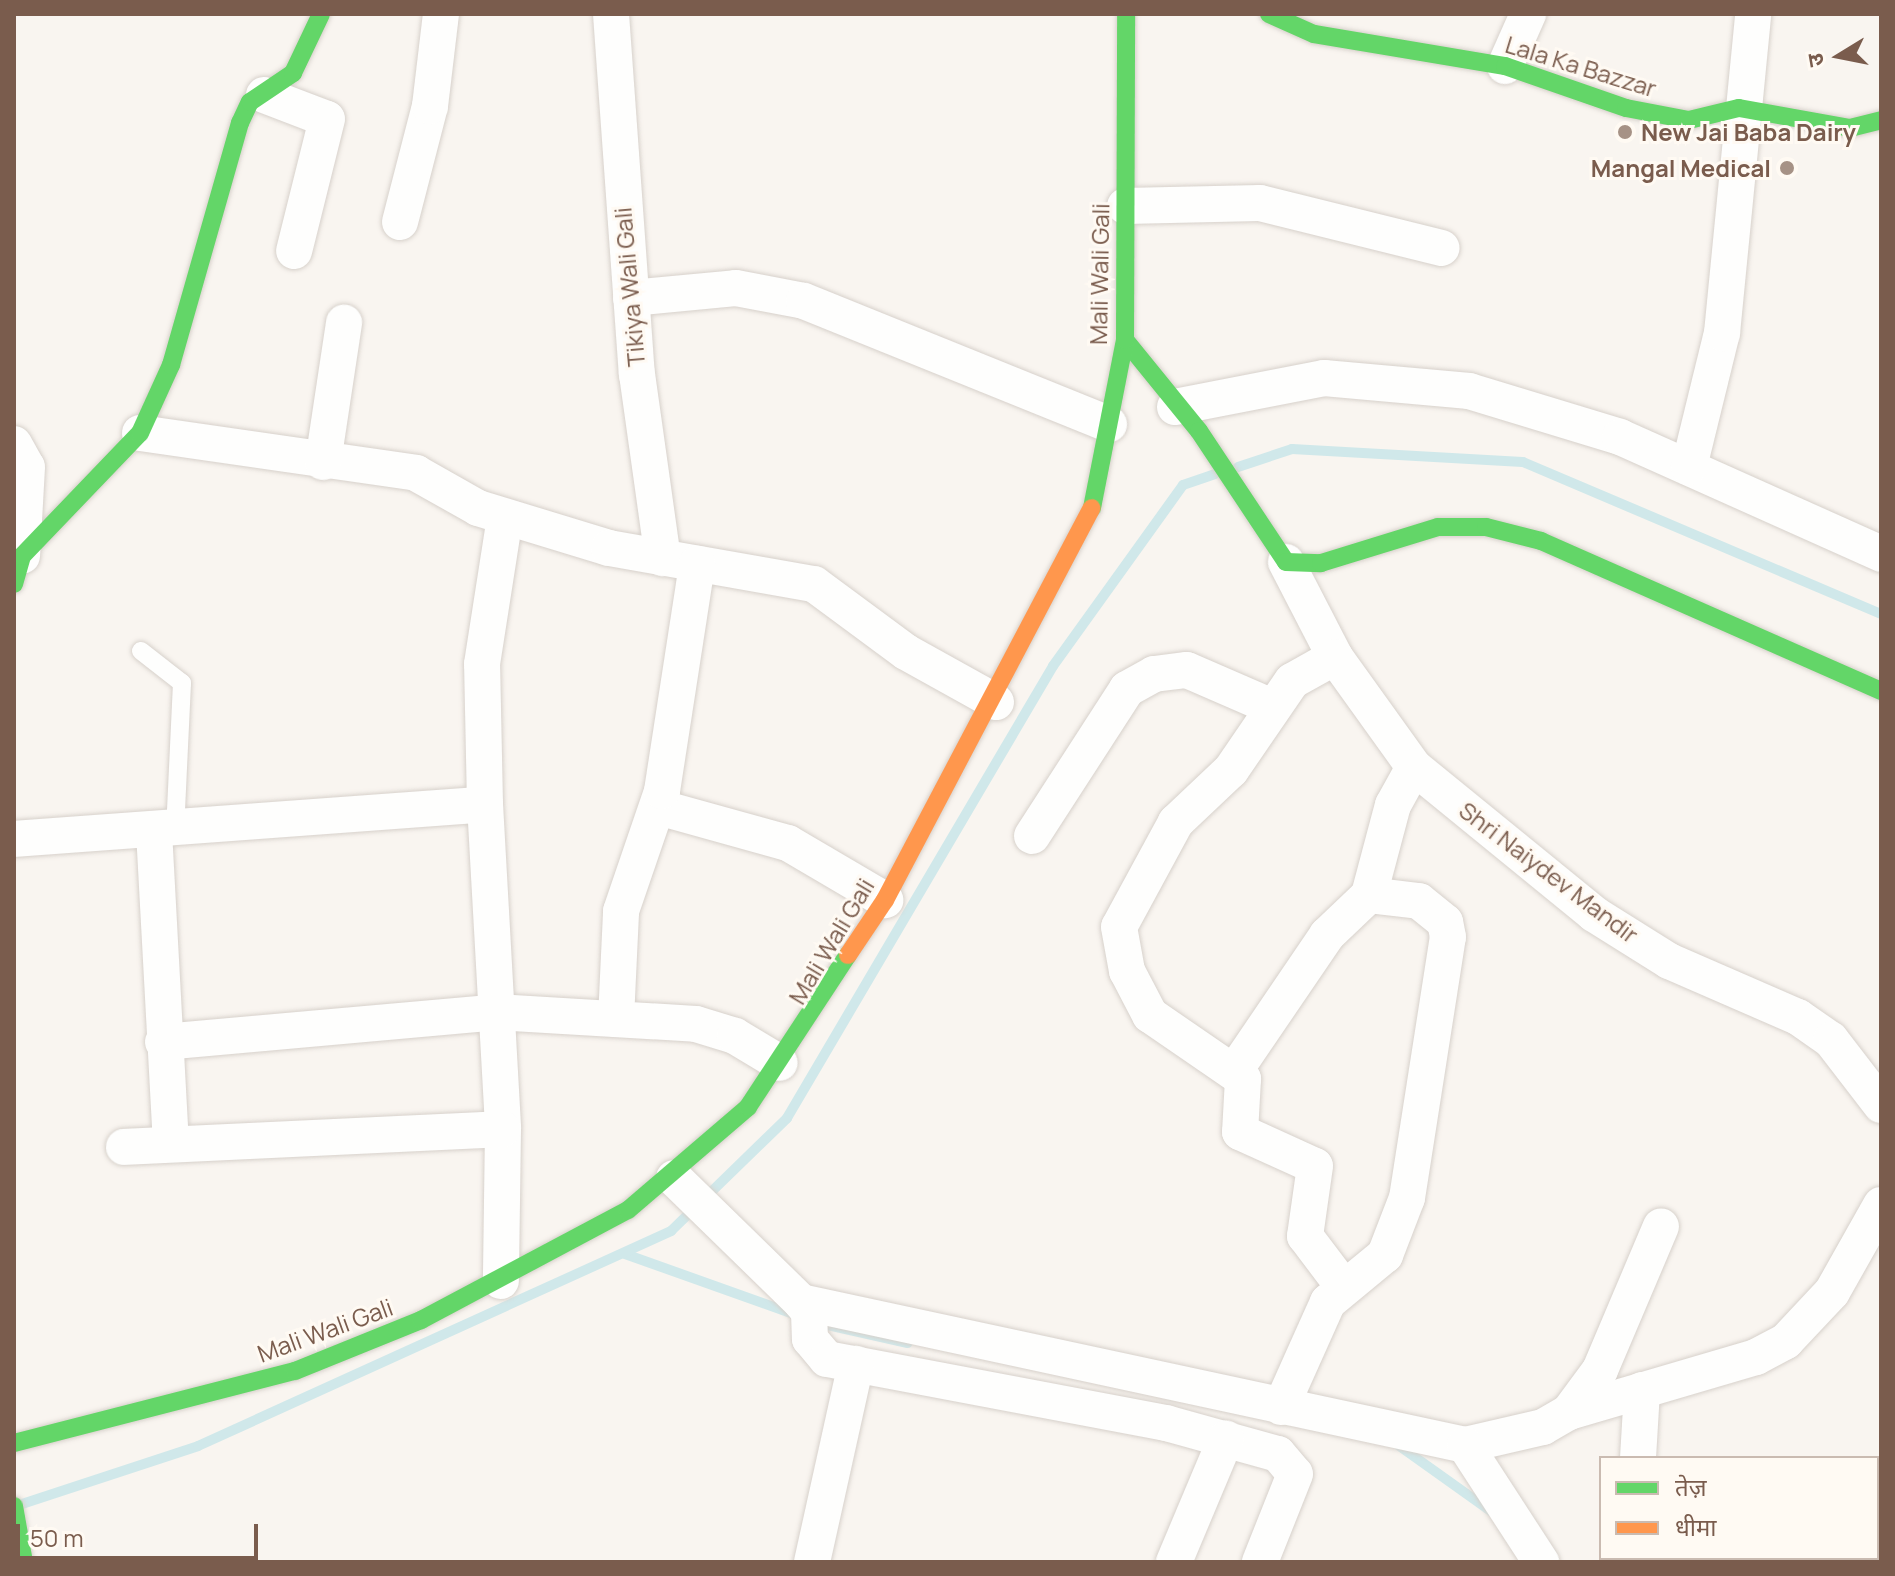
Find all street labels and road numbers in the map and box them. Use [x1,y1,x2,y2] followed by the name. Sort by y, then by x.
[1502,29,1660,103] street label: Lala Ka Bazzar
[1083,203,1115,345] street label: Mali Wali Gali
[608,206,650,368] street label: Tikiya Wali Gali
[1454,795,1644,949] street label: Shri Naiydev Mandir
[782,873,880,1009] street label: Mali Wali Gali
[254,1292,396,1368] street label: Mali Wali Gali

